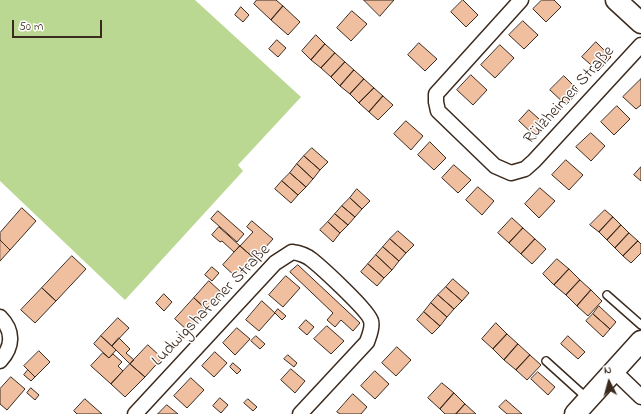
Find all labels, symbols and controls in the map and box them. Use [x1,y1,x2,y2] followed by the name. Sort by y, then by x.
[14,12,104,38] scale bar
[19,18,43,36] text: 50 m
[520,42,620,150] street label: Rülzheimer Straße
[148,241,276,371] street label: Ludwigshafener Straße
[589,362,629,402] north arrow
[603,362,612,378] text: N

